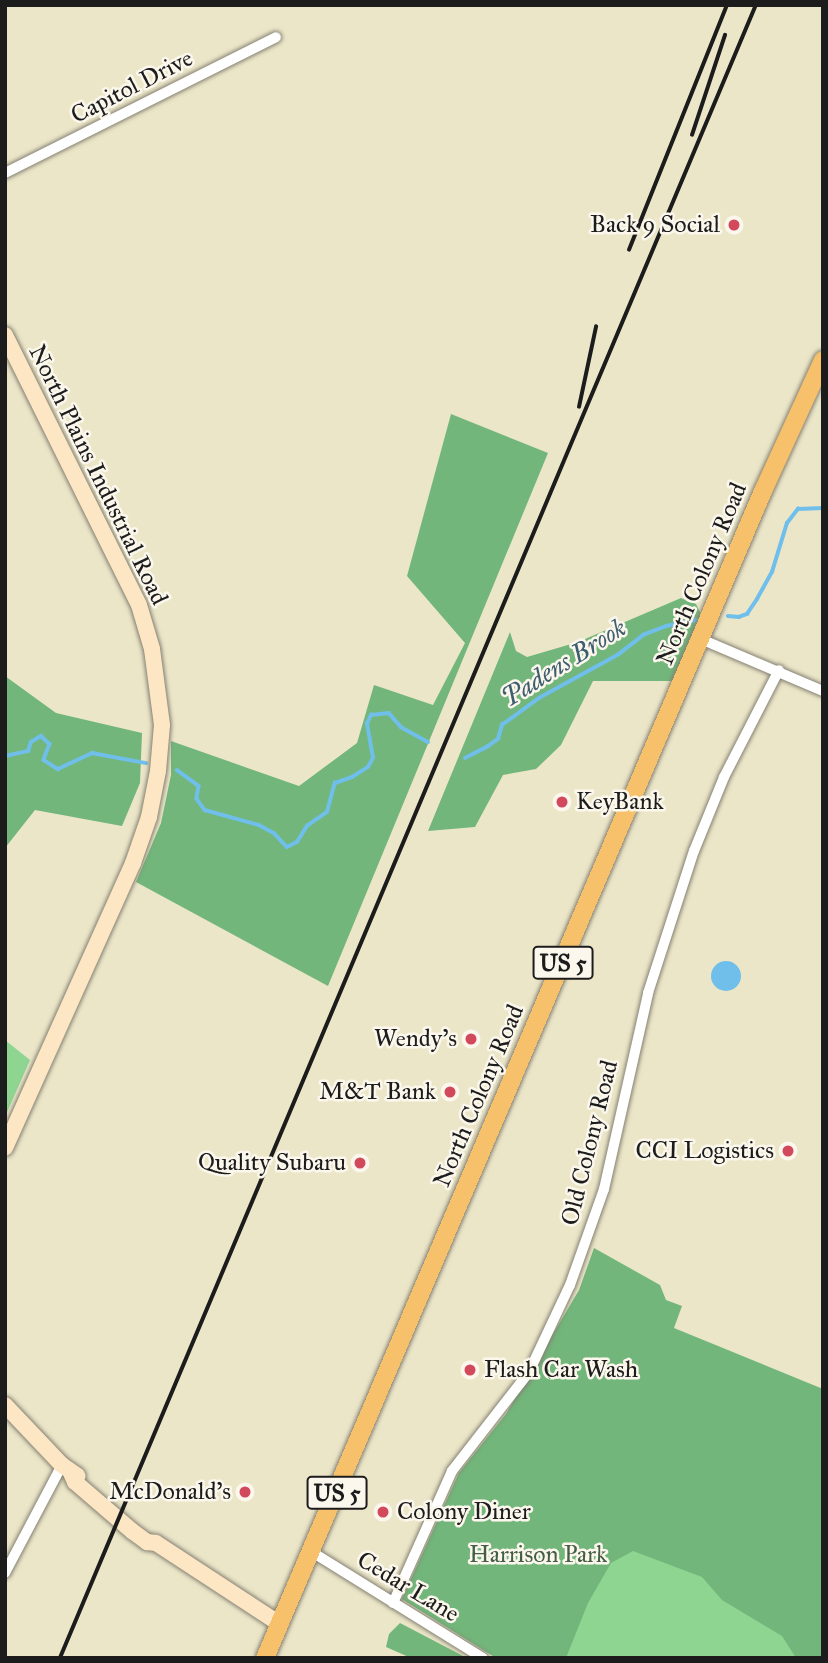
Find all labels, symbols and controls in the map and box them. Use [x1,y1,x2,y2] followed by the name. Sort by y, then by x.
[66,44,198,130] street label: Capitol Drive
[590,211,720,239] place label: Back 9 Social
[726,217,742,233] marker: Back 9 Social
[22,340,174,610] street label: North Plains Industrial Road
[651,478,753,670] street label: North Colony Road
[496,612,632,714] water label: Padens Brook
[576,788,664,816] place label: KeyBank
[554,794,570,810] marker: KeyBank
[532,944,594,982] road number: US 5
[428,1000,530,1192] street label: North Colony Road
[374,1025,457,1053] place label: Wendy's
[463,1031,479,1047] marker: Wendy's
[556,1057,624,1229] street label: Old Colony Road
[319,1078,436,1106] place label: M&T Bank
[442,1084,458,1100] marker: M&T Bank
[635,1137,774,1165] place label: CCI Logistics
[780,1143,796,1159] marker: CCI Logistics
[198,1149,346,1177] place label: Quality Subaru
[352,1155,368,1171] marker: Quality Subaru
[484,1356,638,1384] place label: Flash Car Wash
[462,1362,478,1378] marker: Flash Car Wash
[306,1474,368,1512] road number: US 5
[109,1478,231,1506] place label: McDonald's
[237,1484,253,1500] marker: McDonald's
[397,1498,531,1526] place label: Colony Diner
[375,1504,391,1520] marker: Colony Diner
[469,1541,607,1569] park label: Harrison Park
[352,1545,464,1629] street label: Cedar Lane

